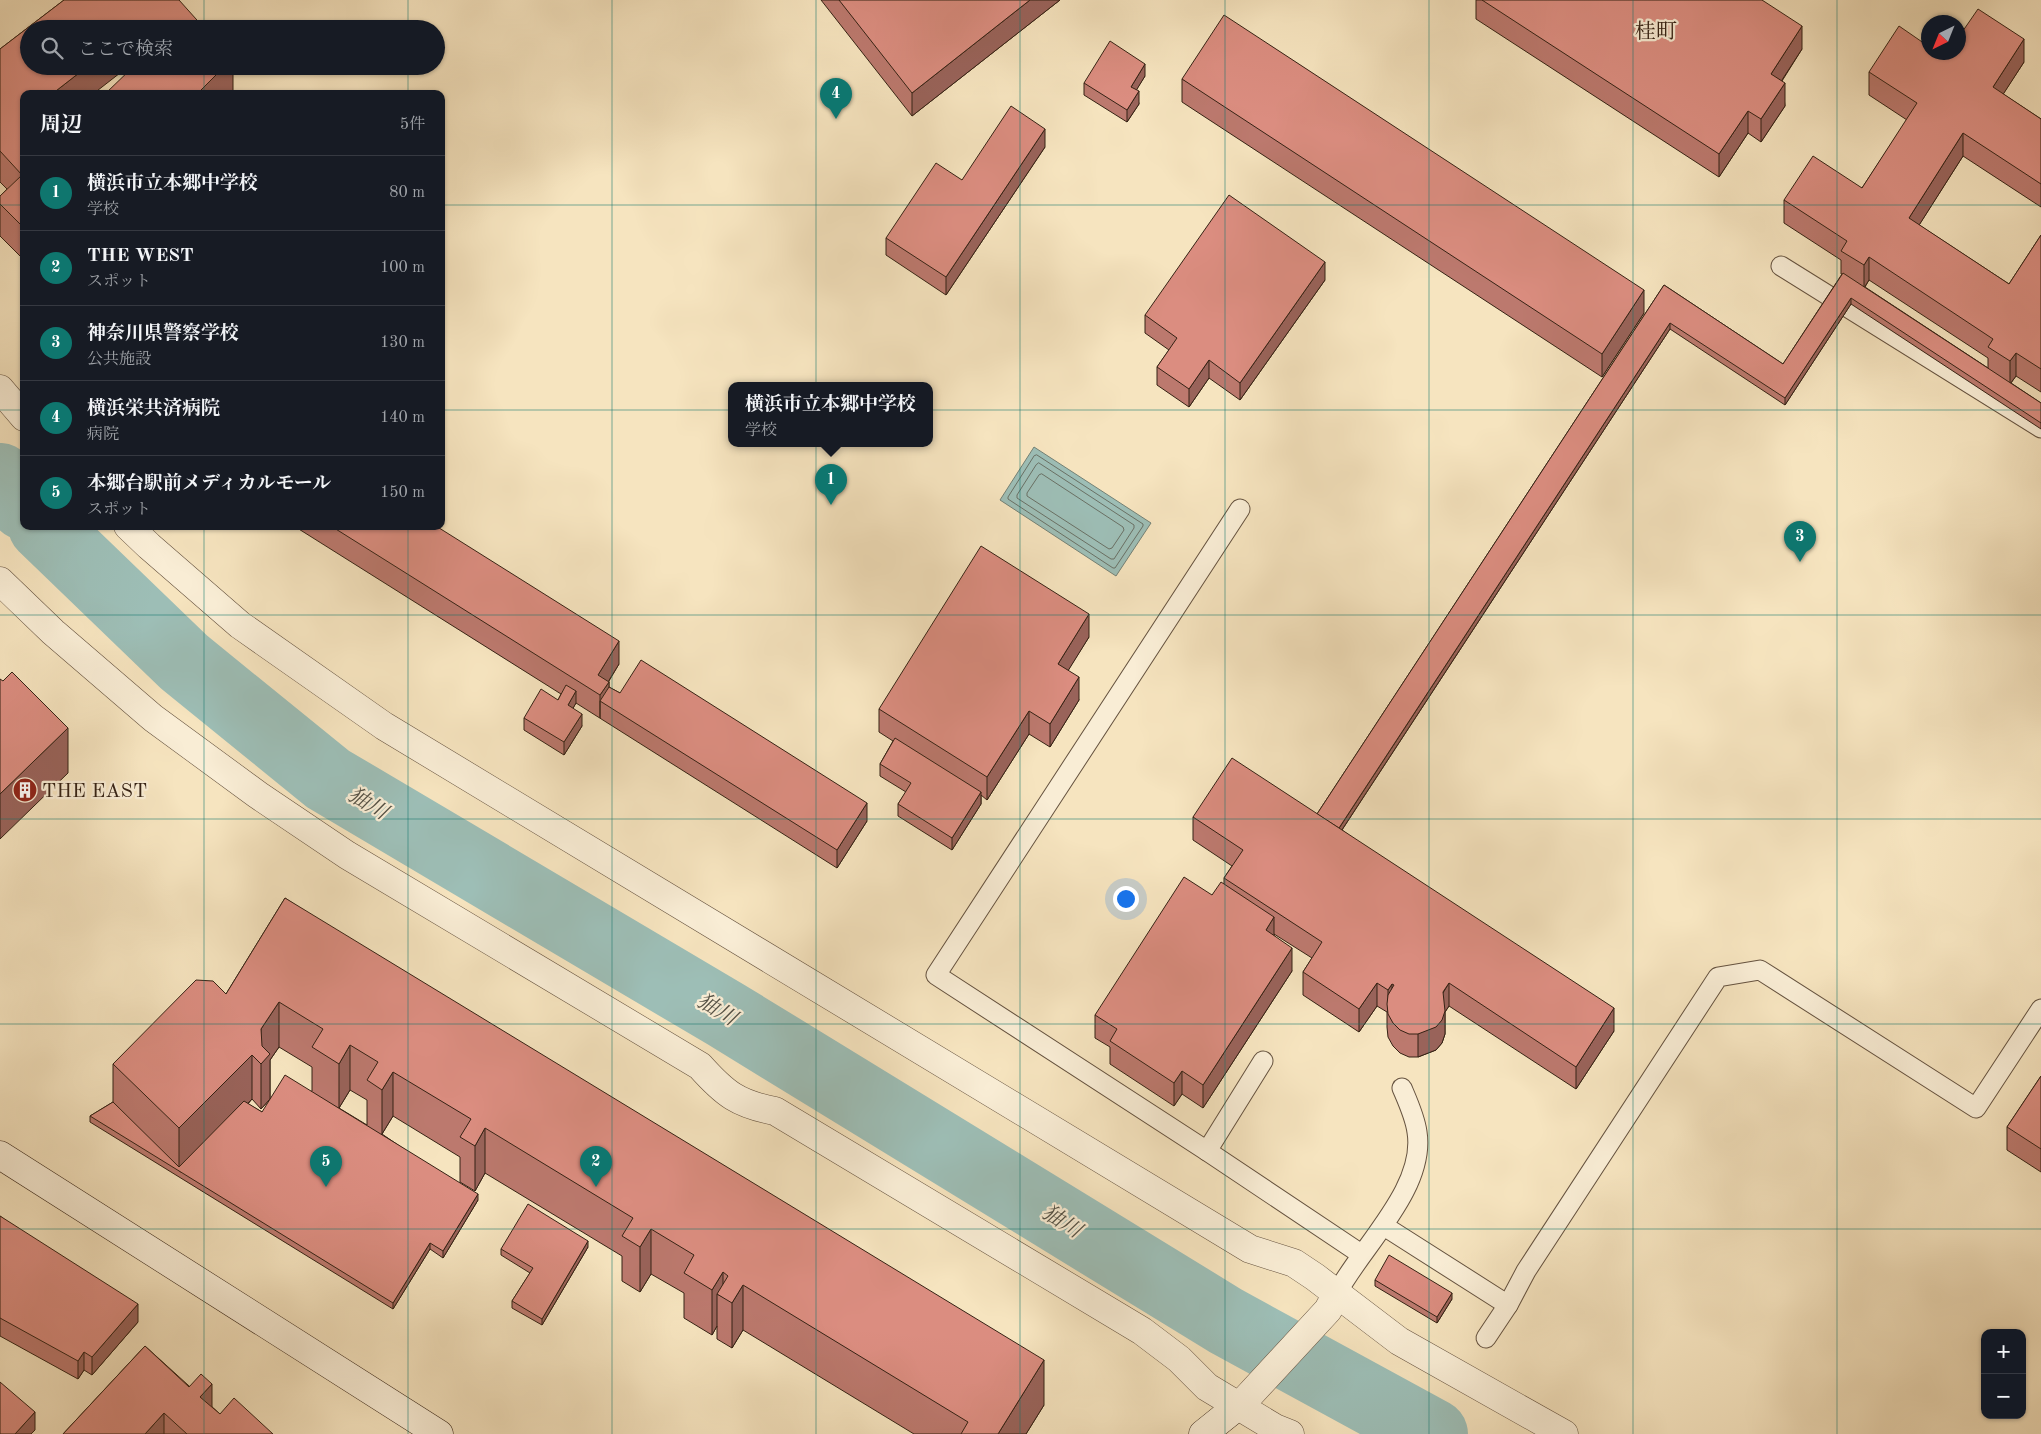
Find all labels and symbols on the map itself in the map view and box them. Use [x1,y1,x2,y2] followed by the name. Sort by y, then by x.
[1921,15,1966,60] north arrow
[1635,20,1677,43] district label: 桂町
[820,78,852,119] pin: 4
[815,464,847,505] pin: 1
[1784,521,1816,562] pin: 3
[12,777,38,803] building icon: THE EAST
[42,782,147,802] place label: THE EAST
[344,783,393,825] water label: 㹨川
[1113,886,1139,912] your location
[693,989,742,1031] water label: 㹨川
[310,1146,342,1187] pin: 5
[580,1146,612,1187] pin: 2
[1038,1201,1087,1243] water label: 㹨川

